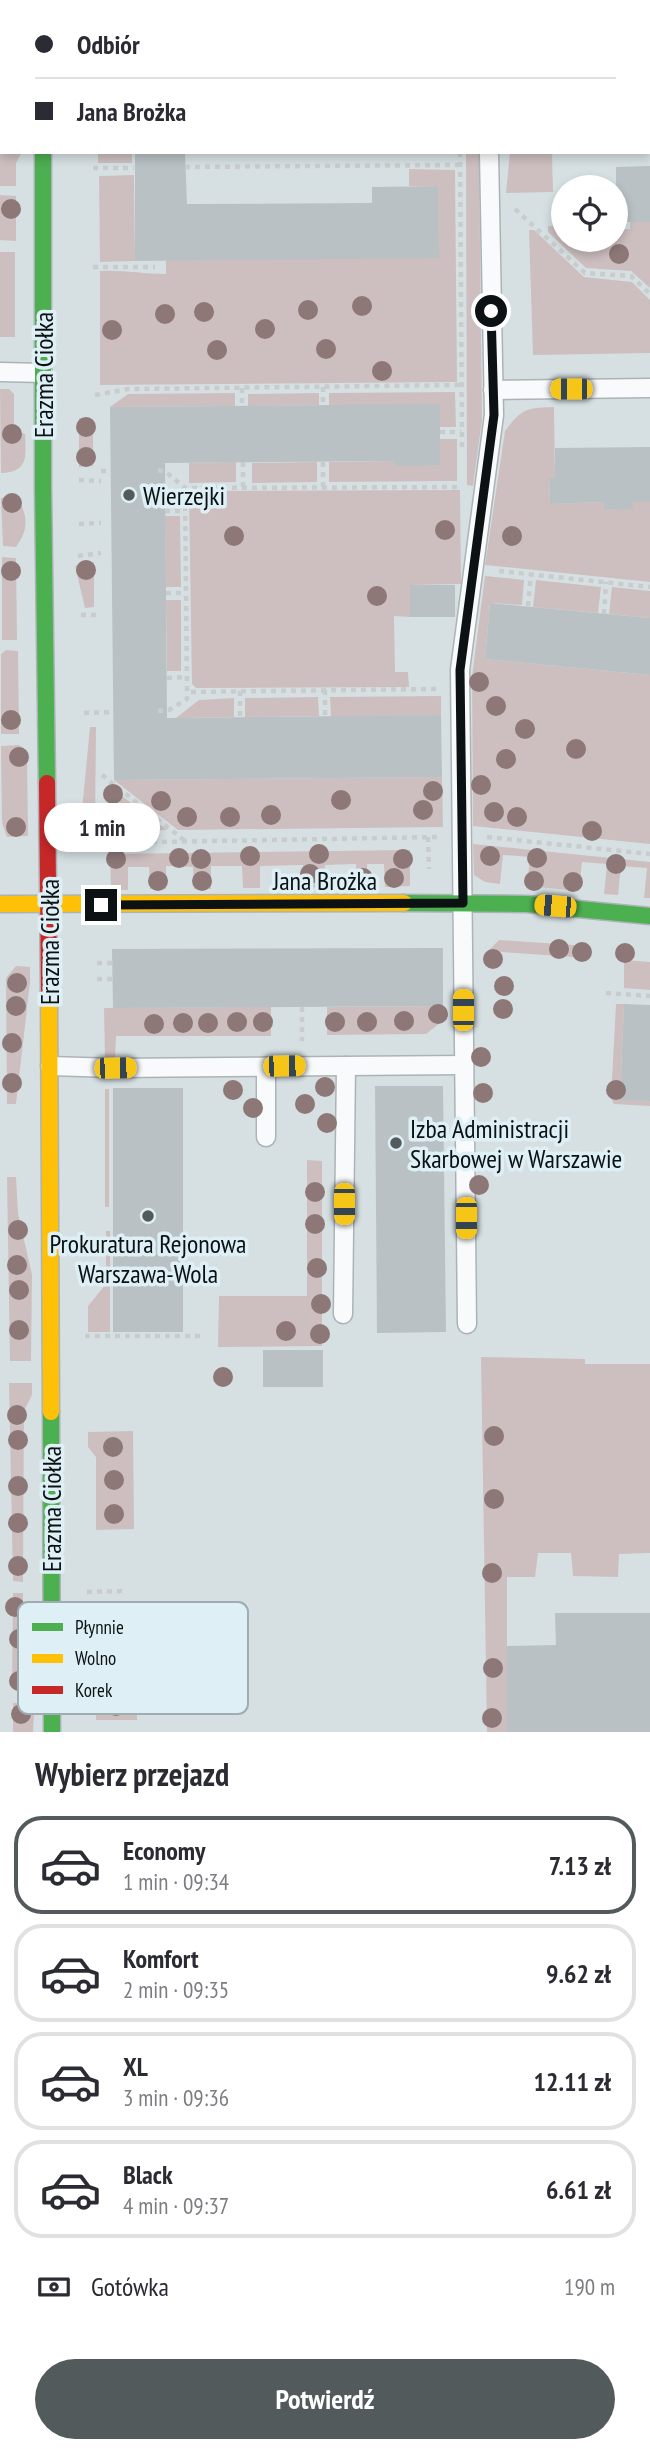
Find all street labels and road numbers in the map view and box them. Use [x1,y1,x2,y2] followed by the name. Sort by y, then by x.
[27,312,60,438] street label: Erazma Ciołka
[272,864,377,897] street label: Jana Brożka
[33,879,66,1005] street label: Erazma Ciołka
[35,1446,68,1572] street label: Erazma Ciołka

